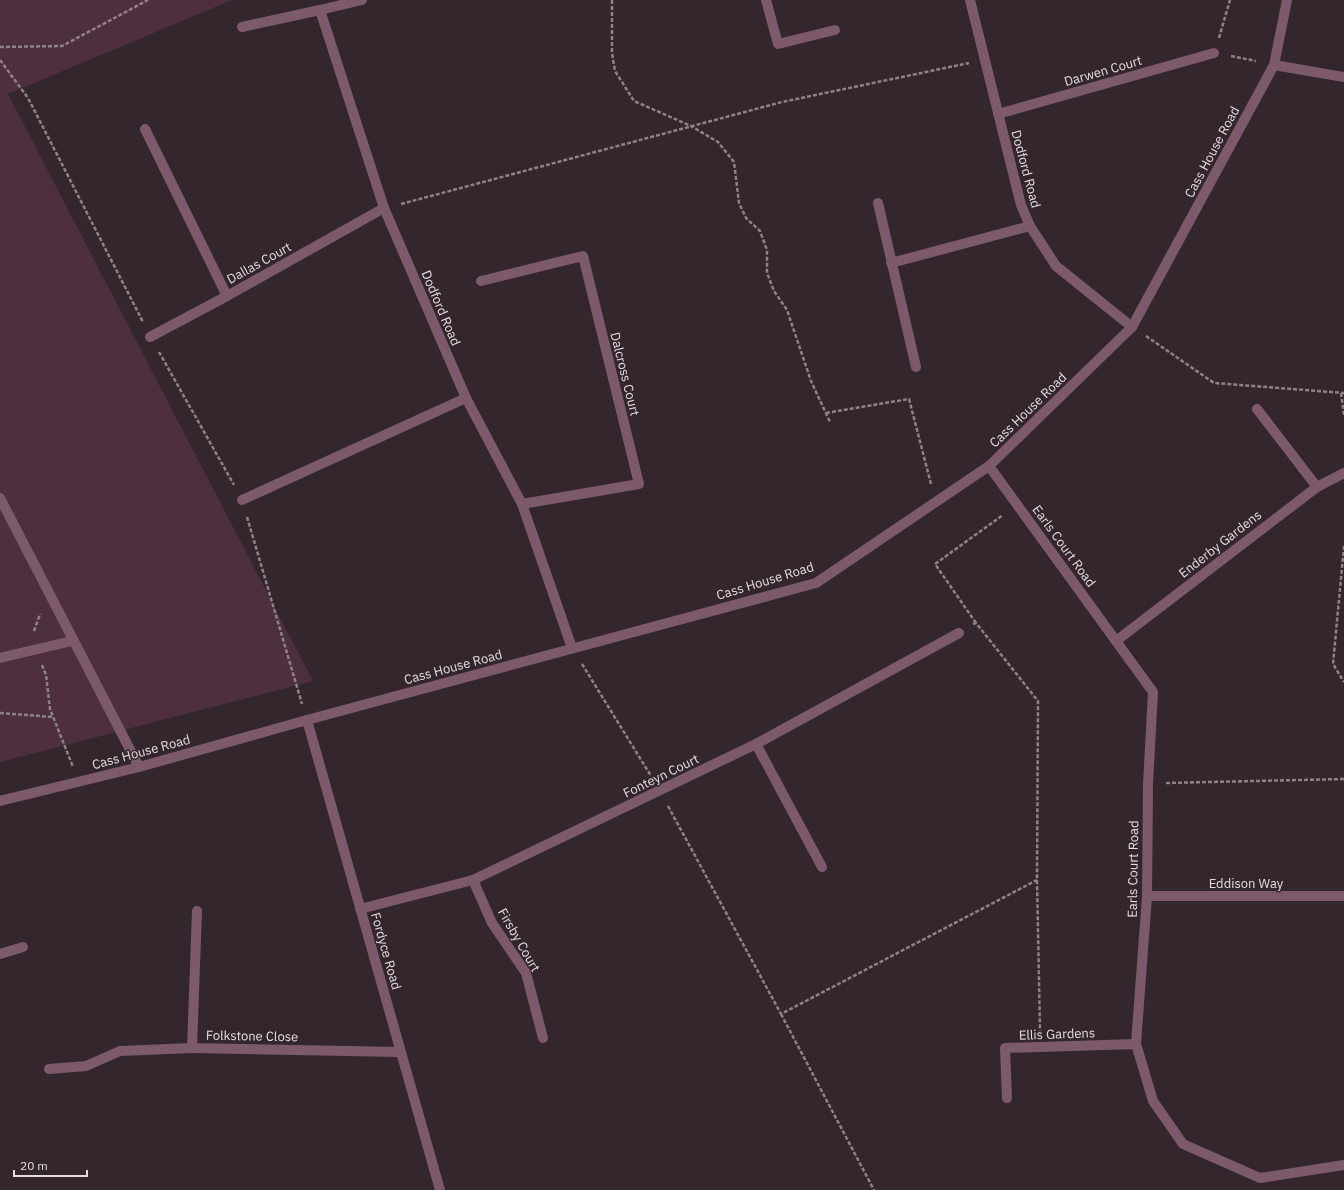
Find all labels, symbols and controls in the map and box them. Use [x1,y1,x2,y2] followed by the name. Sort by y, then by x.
[1062,52,1144,90] street label: Darwen Court
[1181,103,1243,201] street label: Cass House Road
[1007,128,1045,210] street label: Dodford Road
[224,238,294,288] street label: Dallas Court
[418,268,464,348] street label: Dodford Road
[606,330,644,418] street label: Dalcross Court
[986,369,1070,451] street label: Cass House Road
[1029,502,1099,590] street label: Earls Court Road
[1175,506,1265,582] street label: Enderby Gardens
[714,558,816,604] street label: Cass House Road
[402,646,504,688] street label: Cass House Road
[90,731,192,773] street label: Cass House Road
[620,750,702,802] street label: Fonteyn Court
[1124,820,1142,918] street label: Earls Court Road
[1209,875,1284,892] street label: Eddison Way
[494,905,544,975] street label: Firsby Court
[367,910,405,992] street label: Fordyce Road
[1019,1024,1095,1044] street label: Ellis Gardens
[206,1027,298,1045] street label: Folkstone Close
[14,1152,87,1178] scale bar
[20,1158,48,1173] text: 20 m

